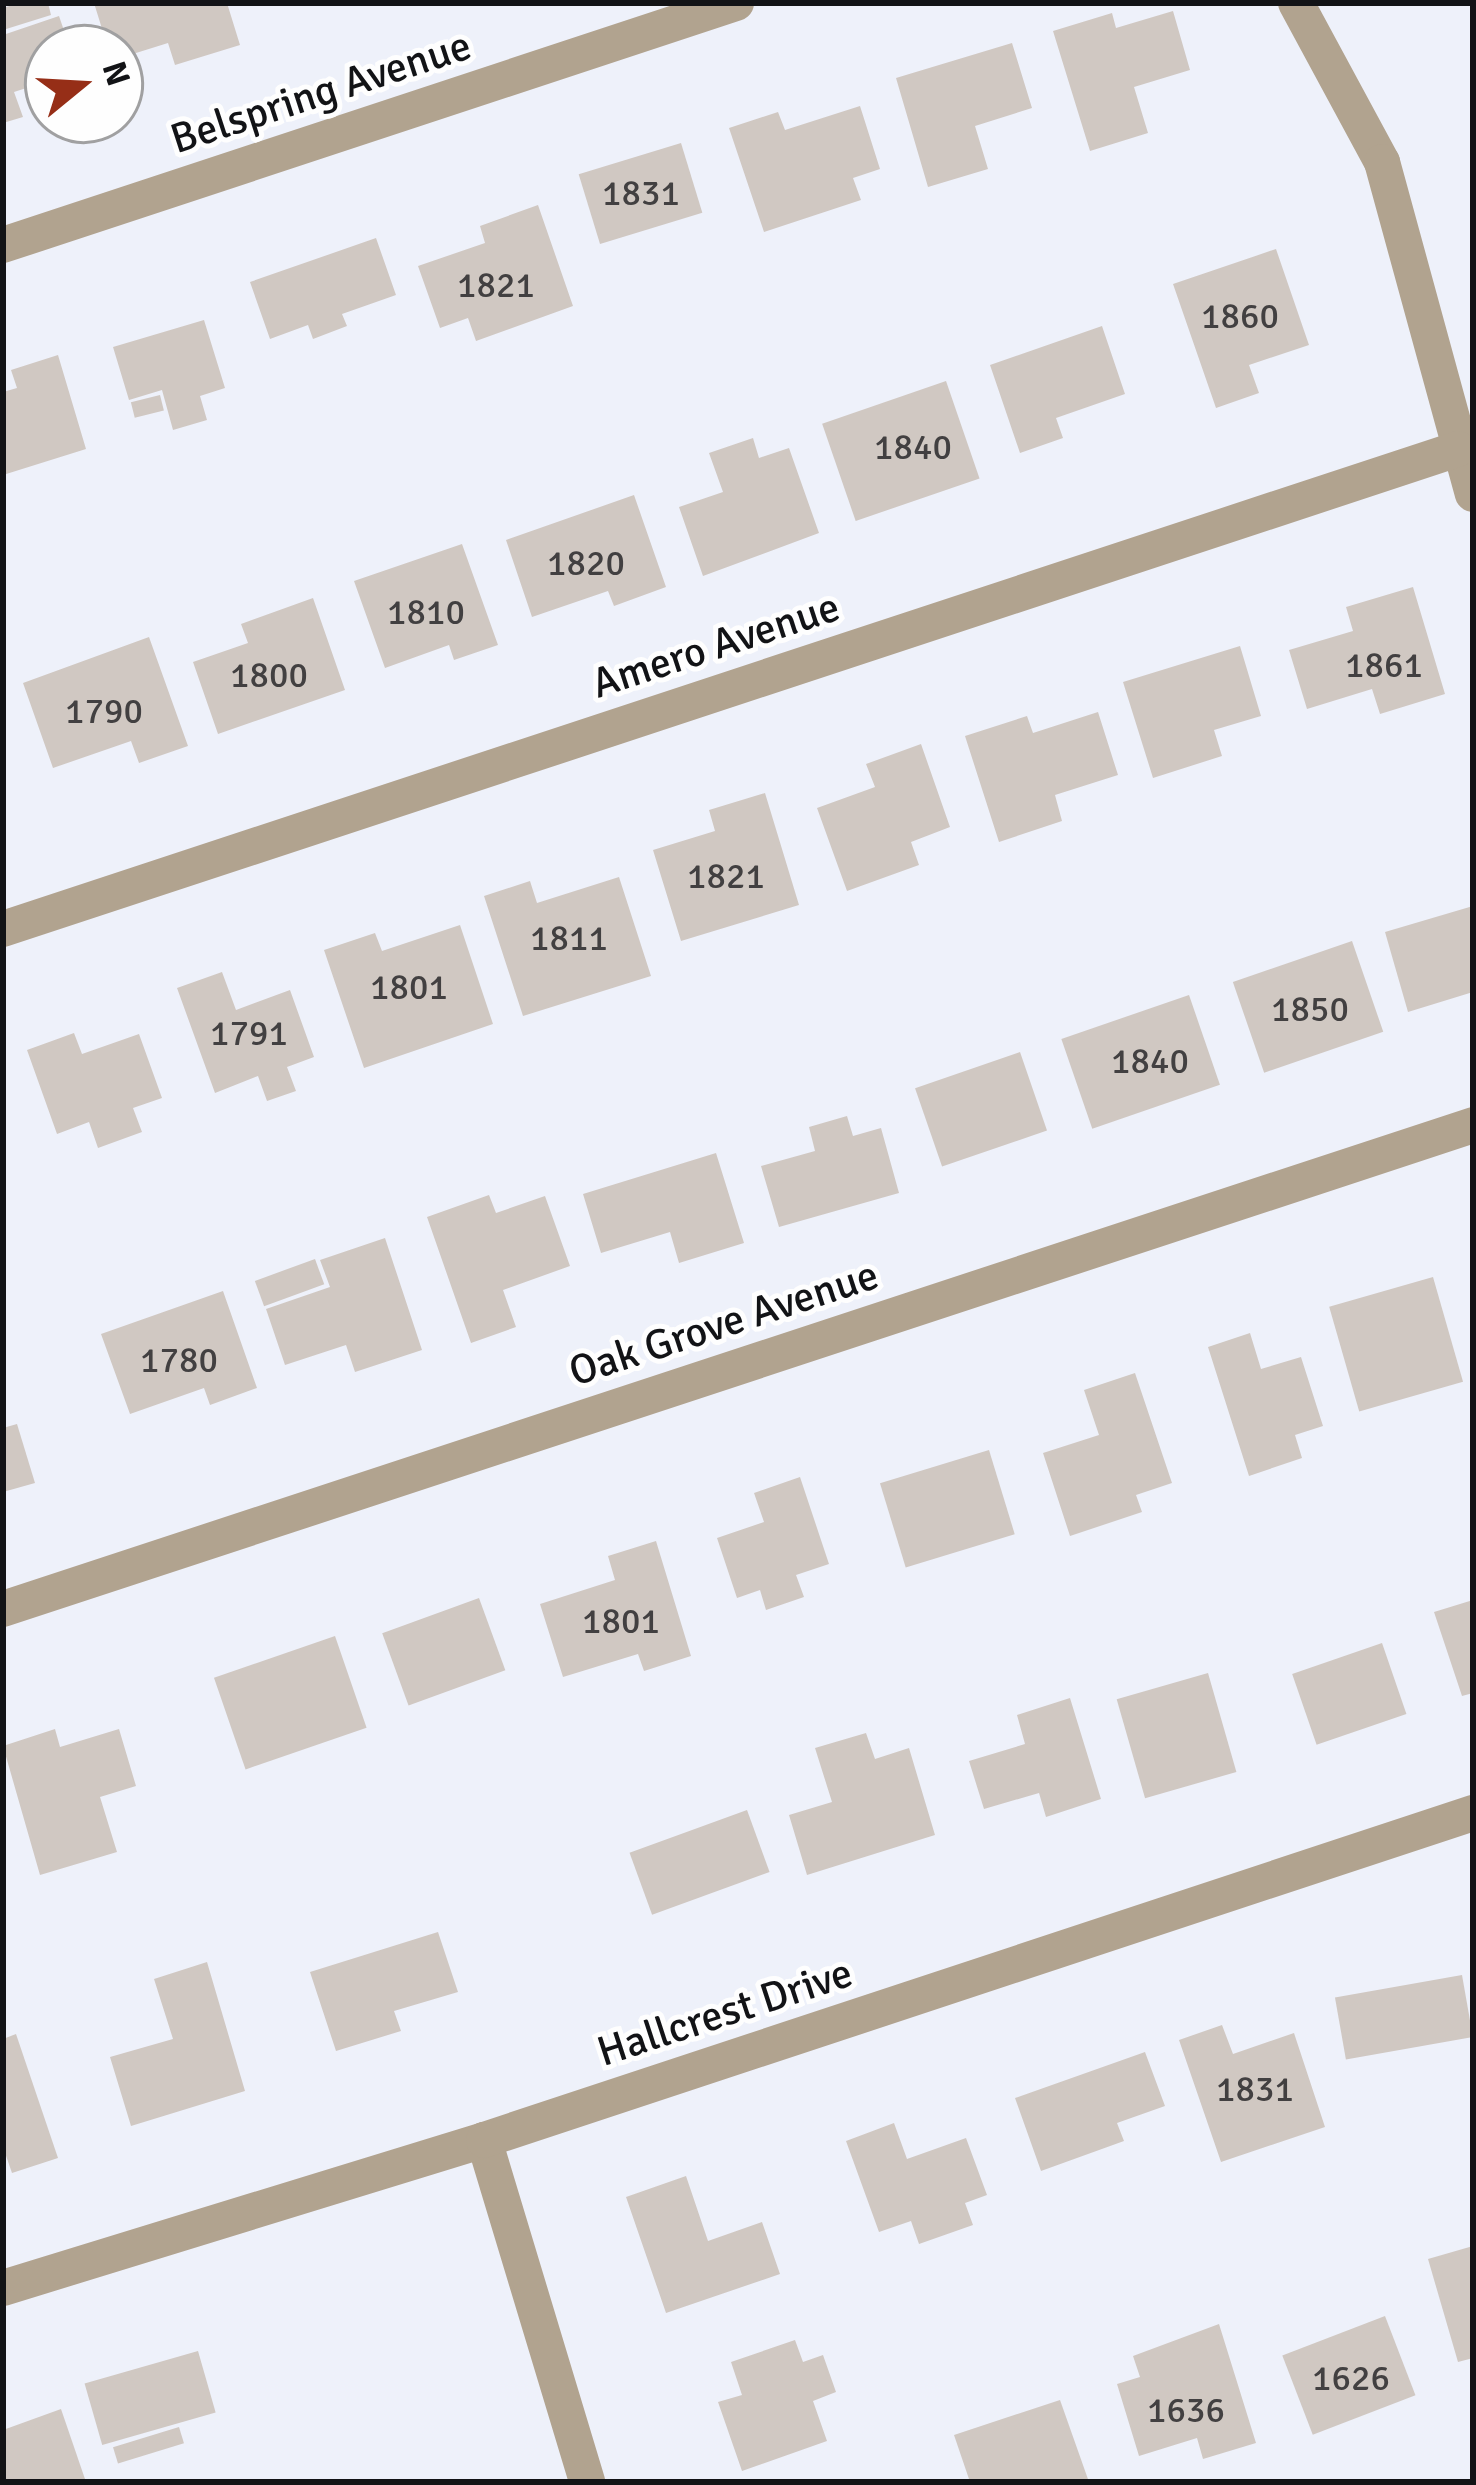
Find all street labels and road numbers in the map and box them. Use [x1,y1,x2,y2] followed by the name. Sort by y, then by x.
[165,21,477,165] street label: Belspring Avenue
[586,582,846,710] street label: Amero Avenue
[563,1250,885,1398] street label: Oak Grove Avenue
[591,1948,859,2078] street label: Hallcrest Drive

